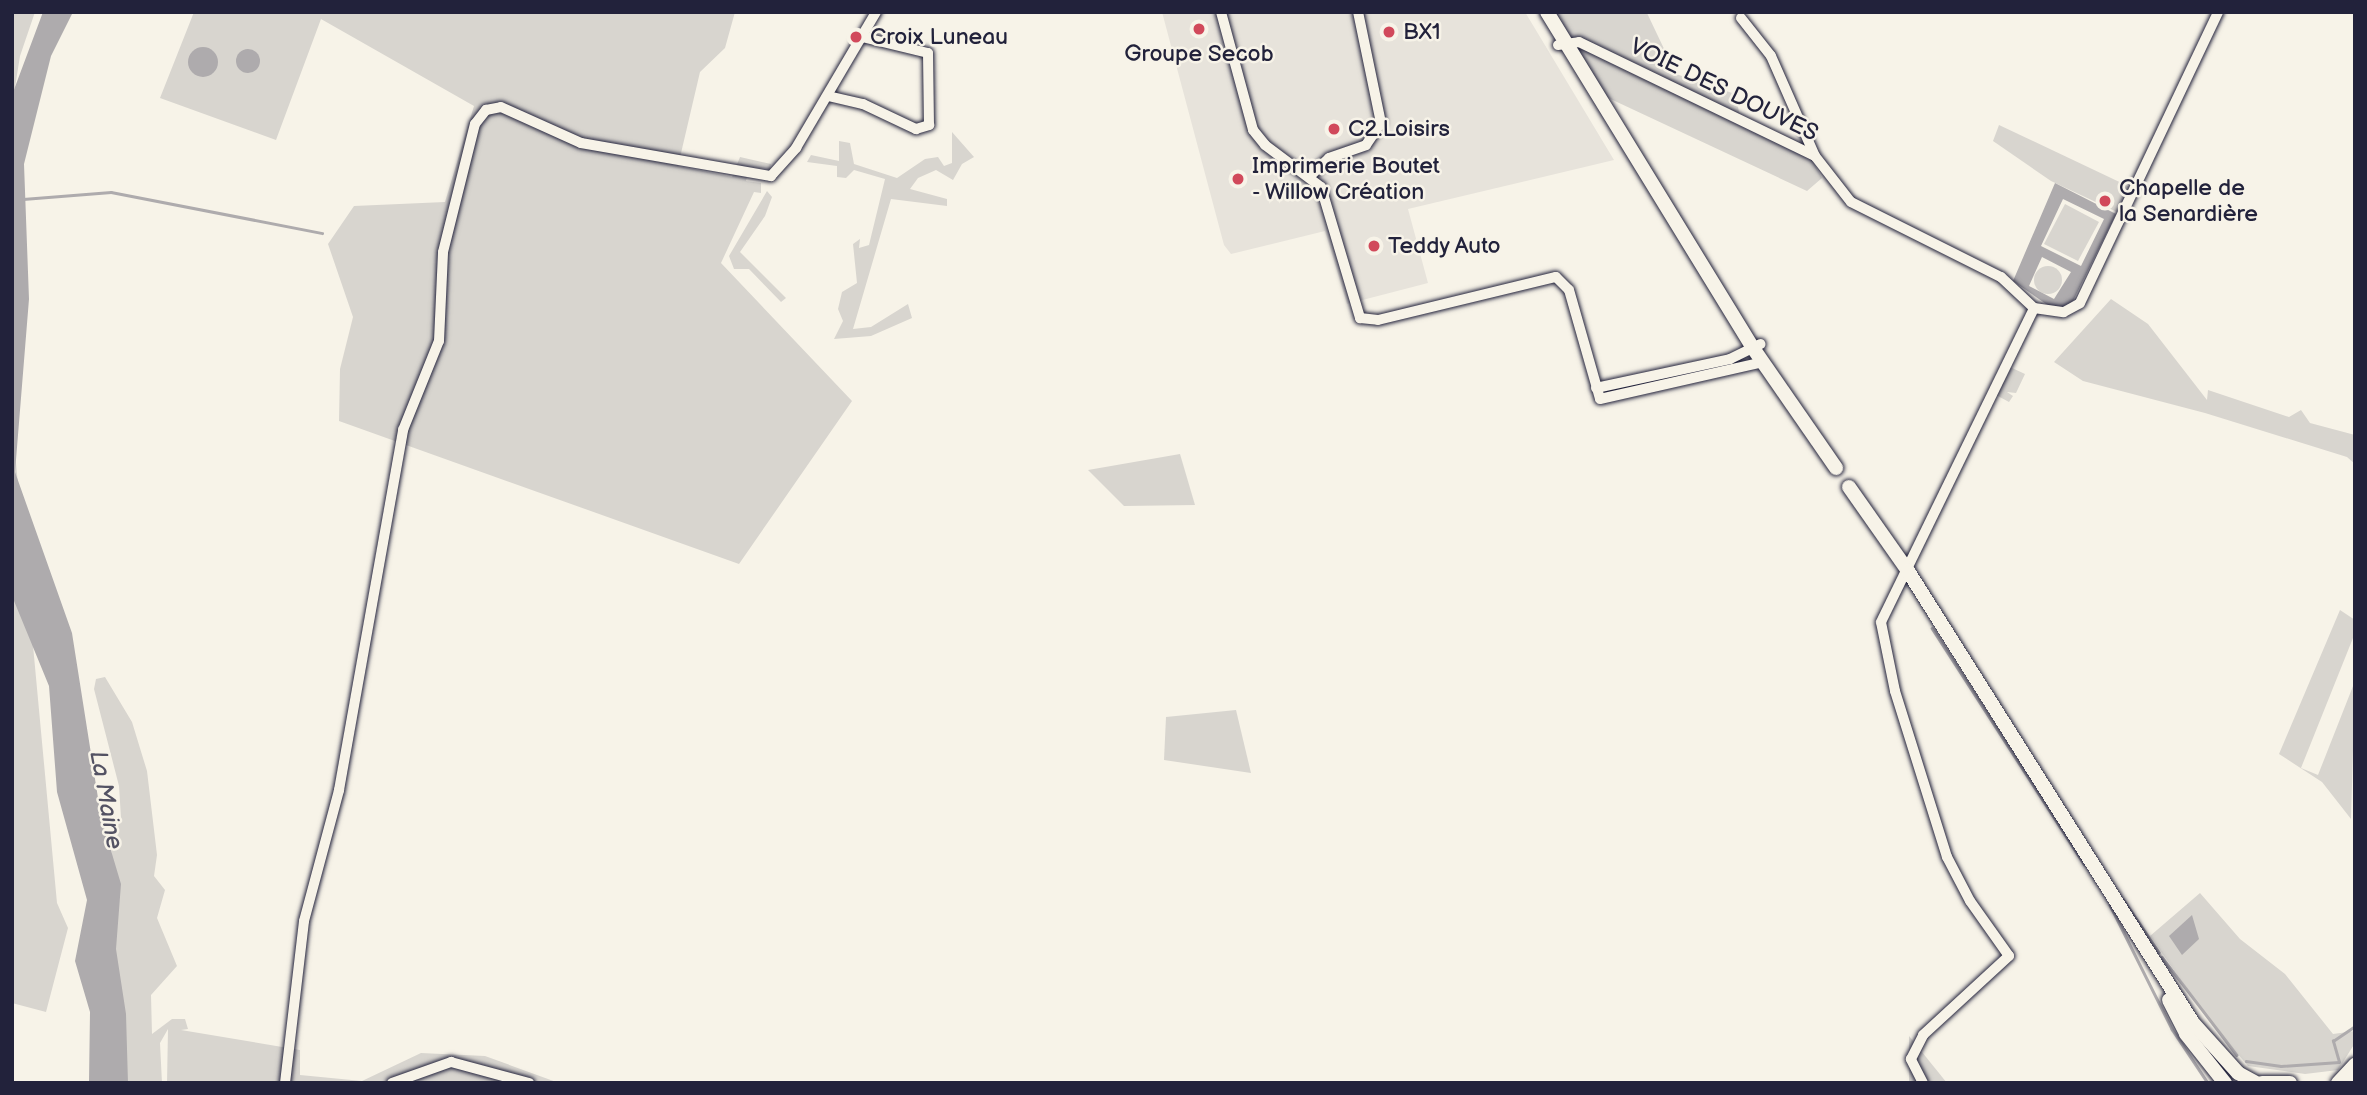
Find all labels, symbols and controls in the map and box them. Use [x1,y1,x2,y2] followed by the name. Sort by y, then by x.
[1403,18,1441,46] place label: BX1
[1191,21,1207,37] marker: Groupe Secob
[870,23,1008,51] place label: Croix Luneau
[1381,24,1397,40] marker: BX1
[848,29,864,45] marker: Croix Luneau
[1625,32,1823,148] street label: VOIE DES DOUVES
[1124,40,1274,68] place label: Groupe Secob
[1348,115,1450,143] place label: C2.Loisirs
[1326,121,1342,137] marker: C2.Loisirs
[1252,152,1440,206] place label: Imprimerie Boutet - Willow Création
[1230,171,1246,187] marker: Imprimerie Boutet - Willow Création
[2119,174,2258,228] place label: Chapelle de la Senardière
[2097,193,2113,209] marker: Chapelle de la Senardière
[1388,232,1502,260] place label: Teddy Auto
[1366,238,1382,254] marker: Teddy Auto
[83,748,129,852] water label: La Maine

